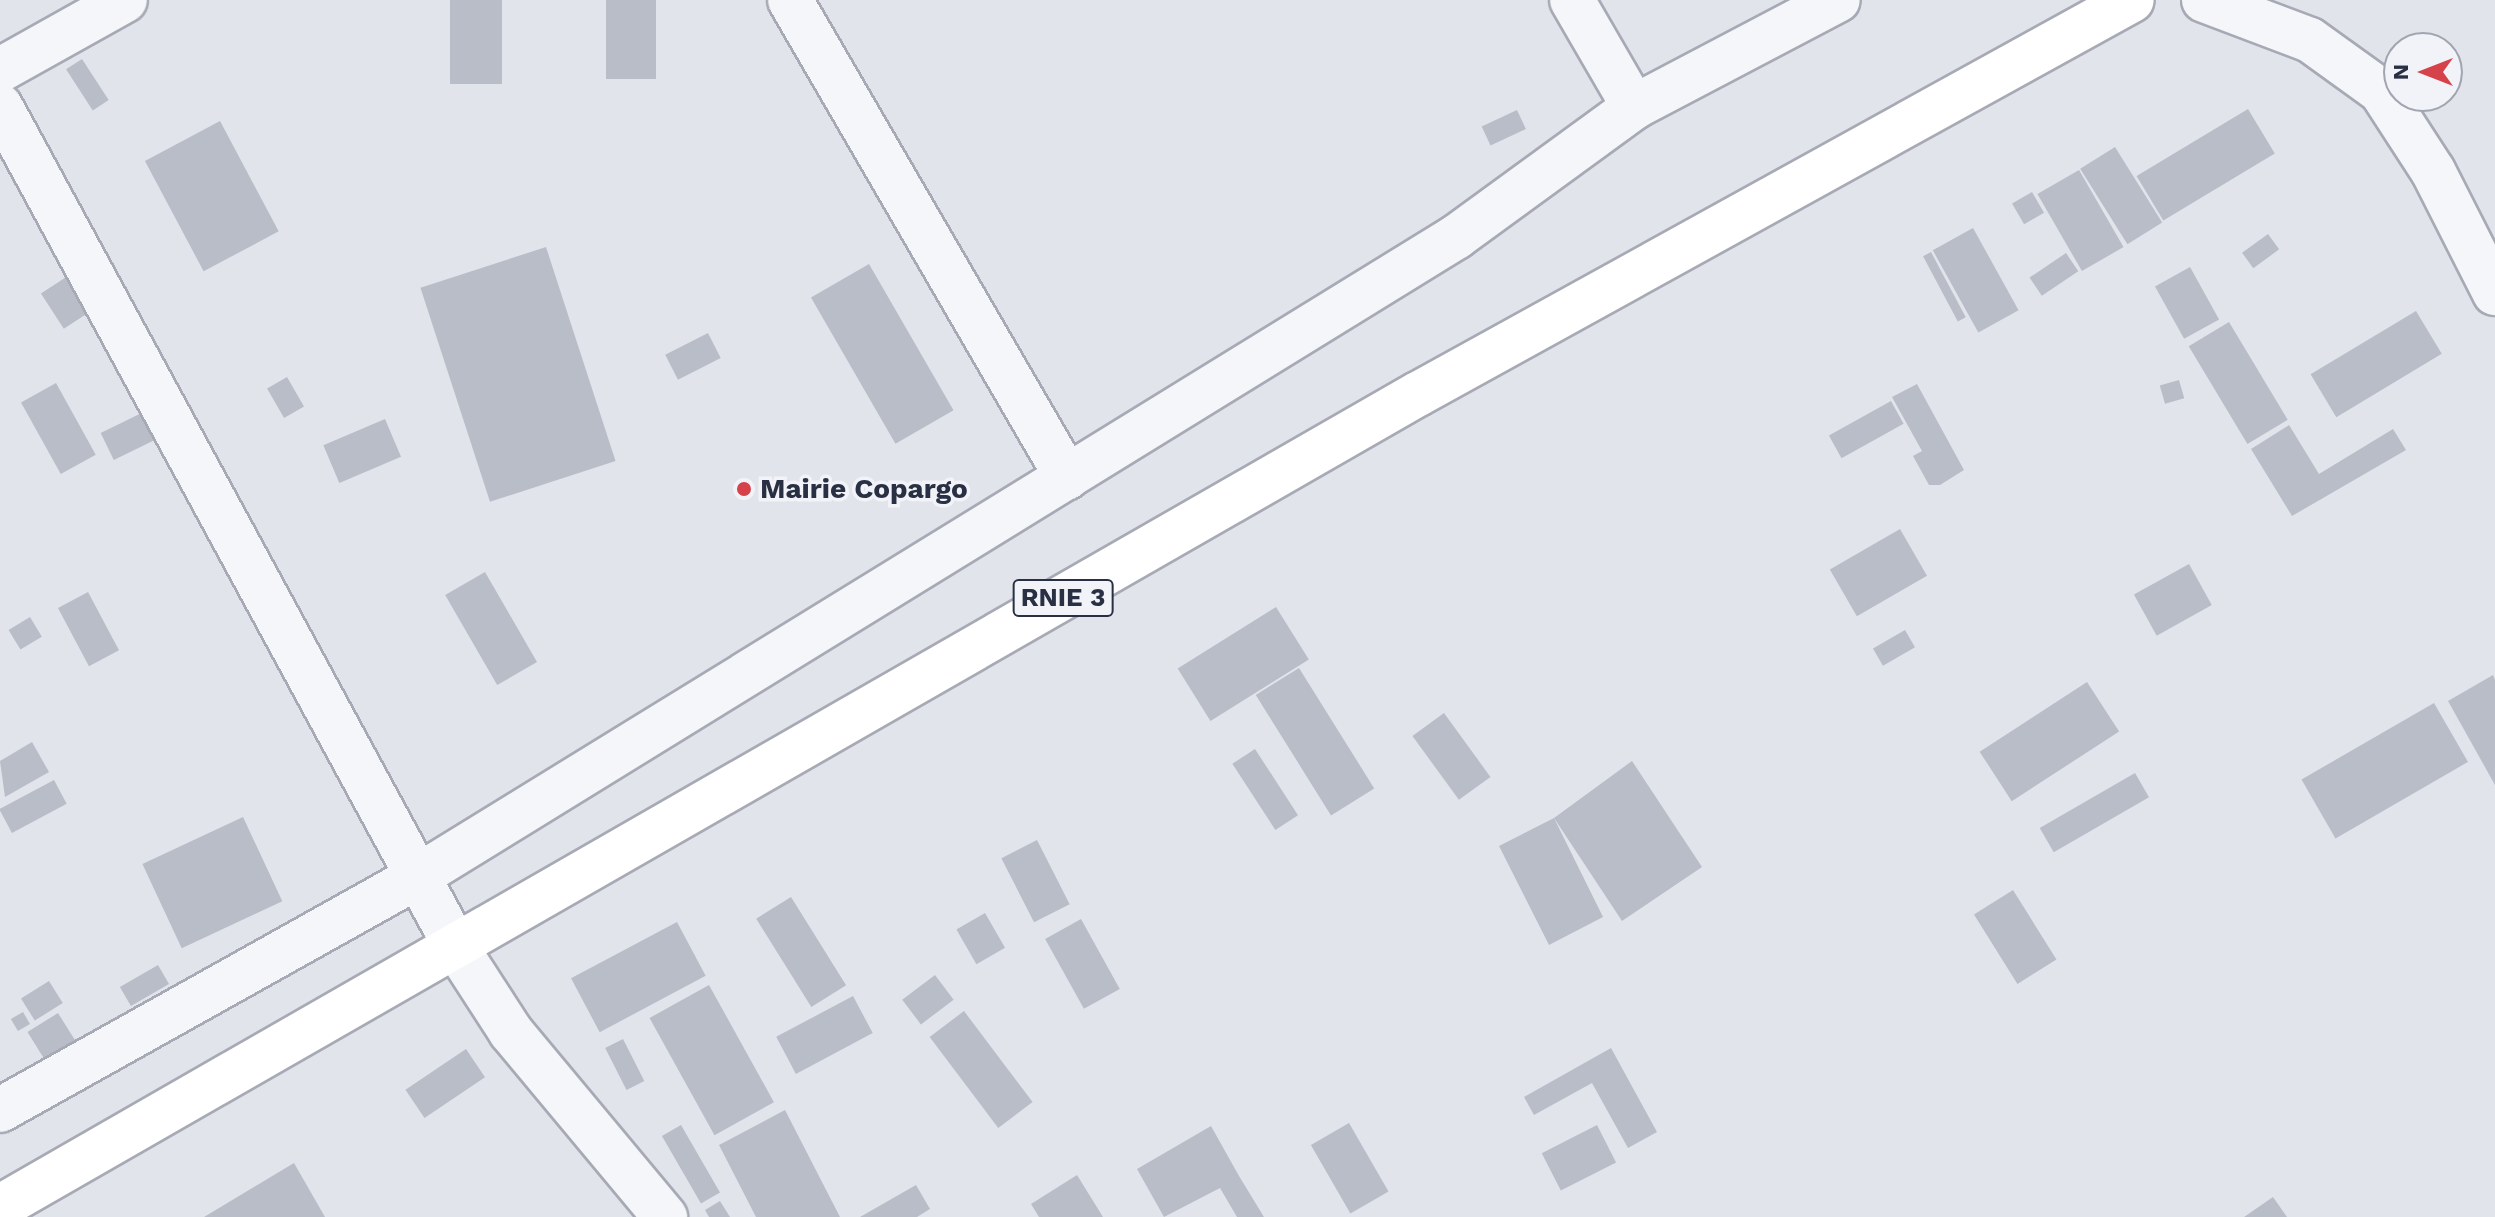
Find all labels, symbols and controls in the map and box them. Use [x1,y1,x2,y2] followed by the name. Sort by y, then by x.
[2383,32,2463,112] north arrow
[2388,64,2413,80] text: N
[760,472,968,506] place label: Mairie Copargo
[735,480,753,498] marker: Mairie Copargo
[1011,576,1115,620] road number: RNIE 3

